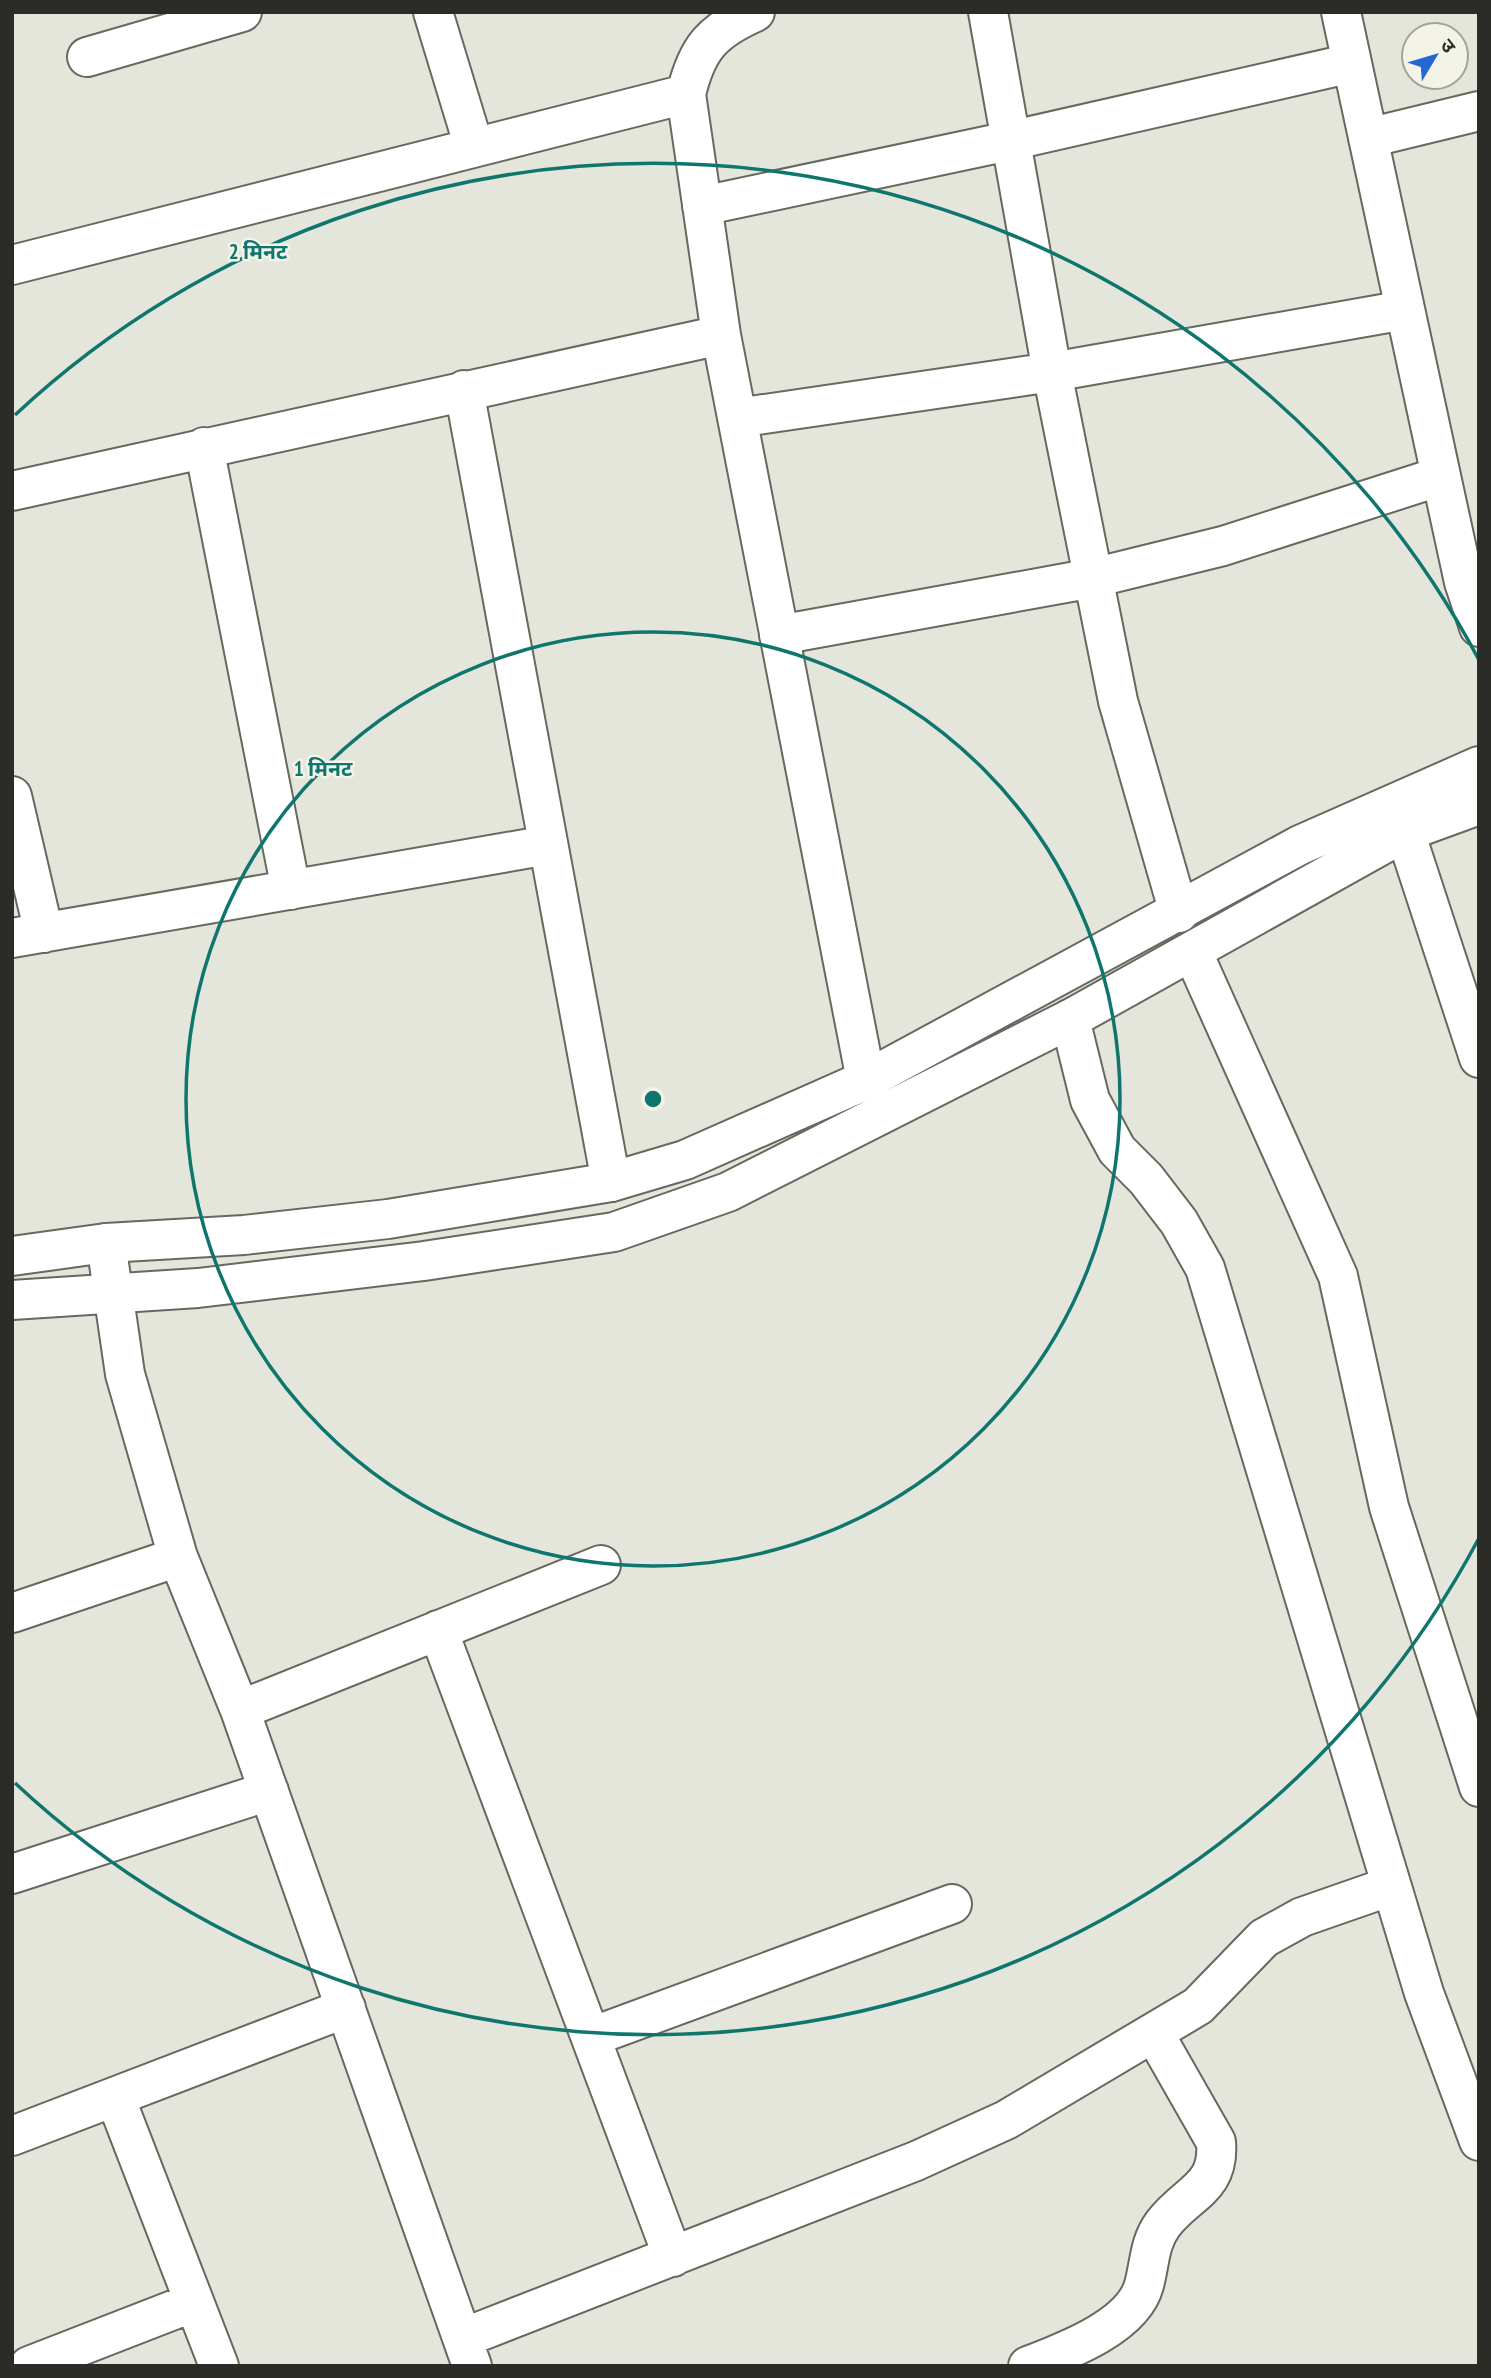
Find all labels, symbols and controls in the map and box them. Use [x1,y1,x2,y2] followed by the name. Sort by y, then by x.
[1400,21,1470,91] north arrow
[1436,34,1462,58] text: उ
[229,238,288,265] text: 2 मिनट
[294,755,353,782] text: 1 मिनट
[641,1087,665,1111] centre of rings

